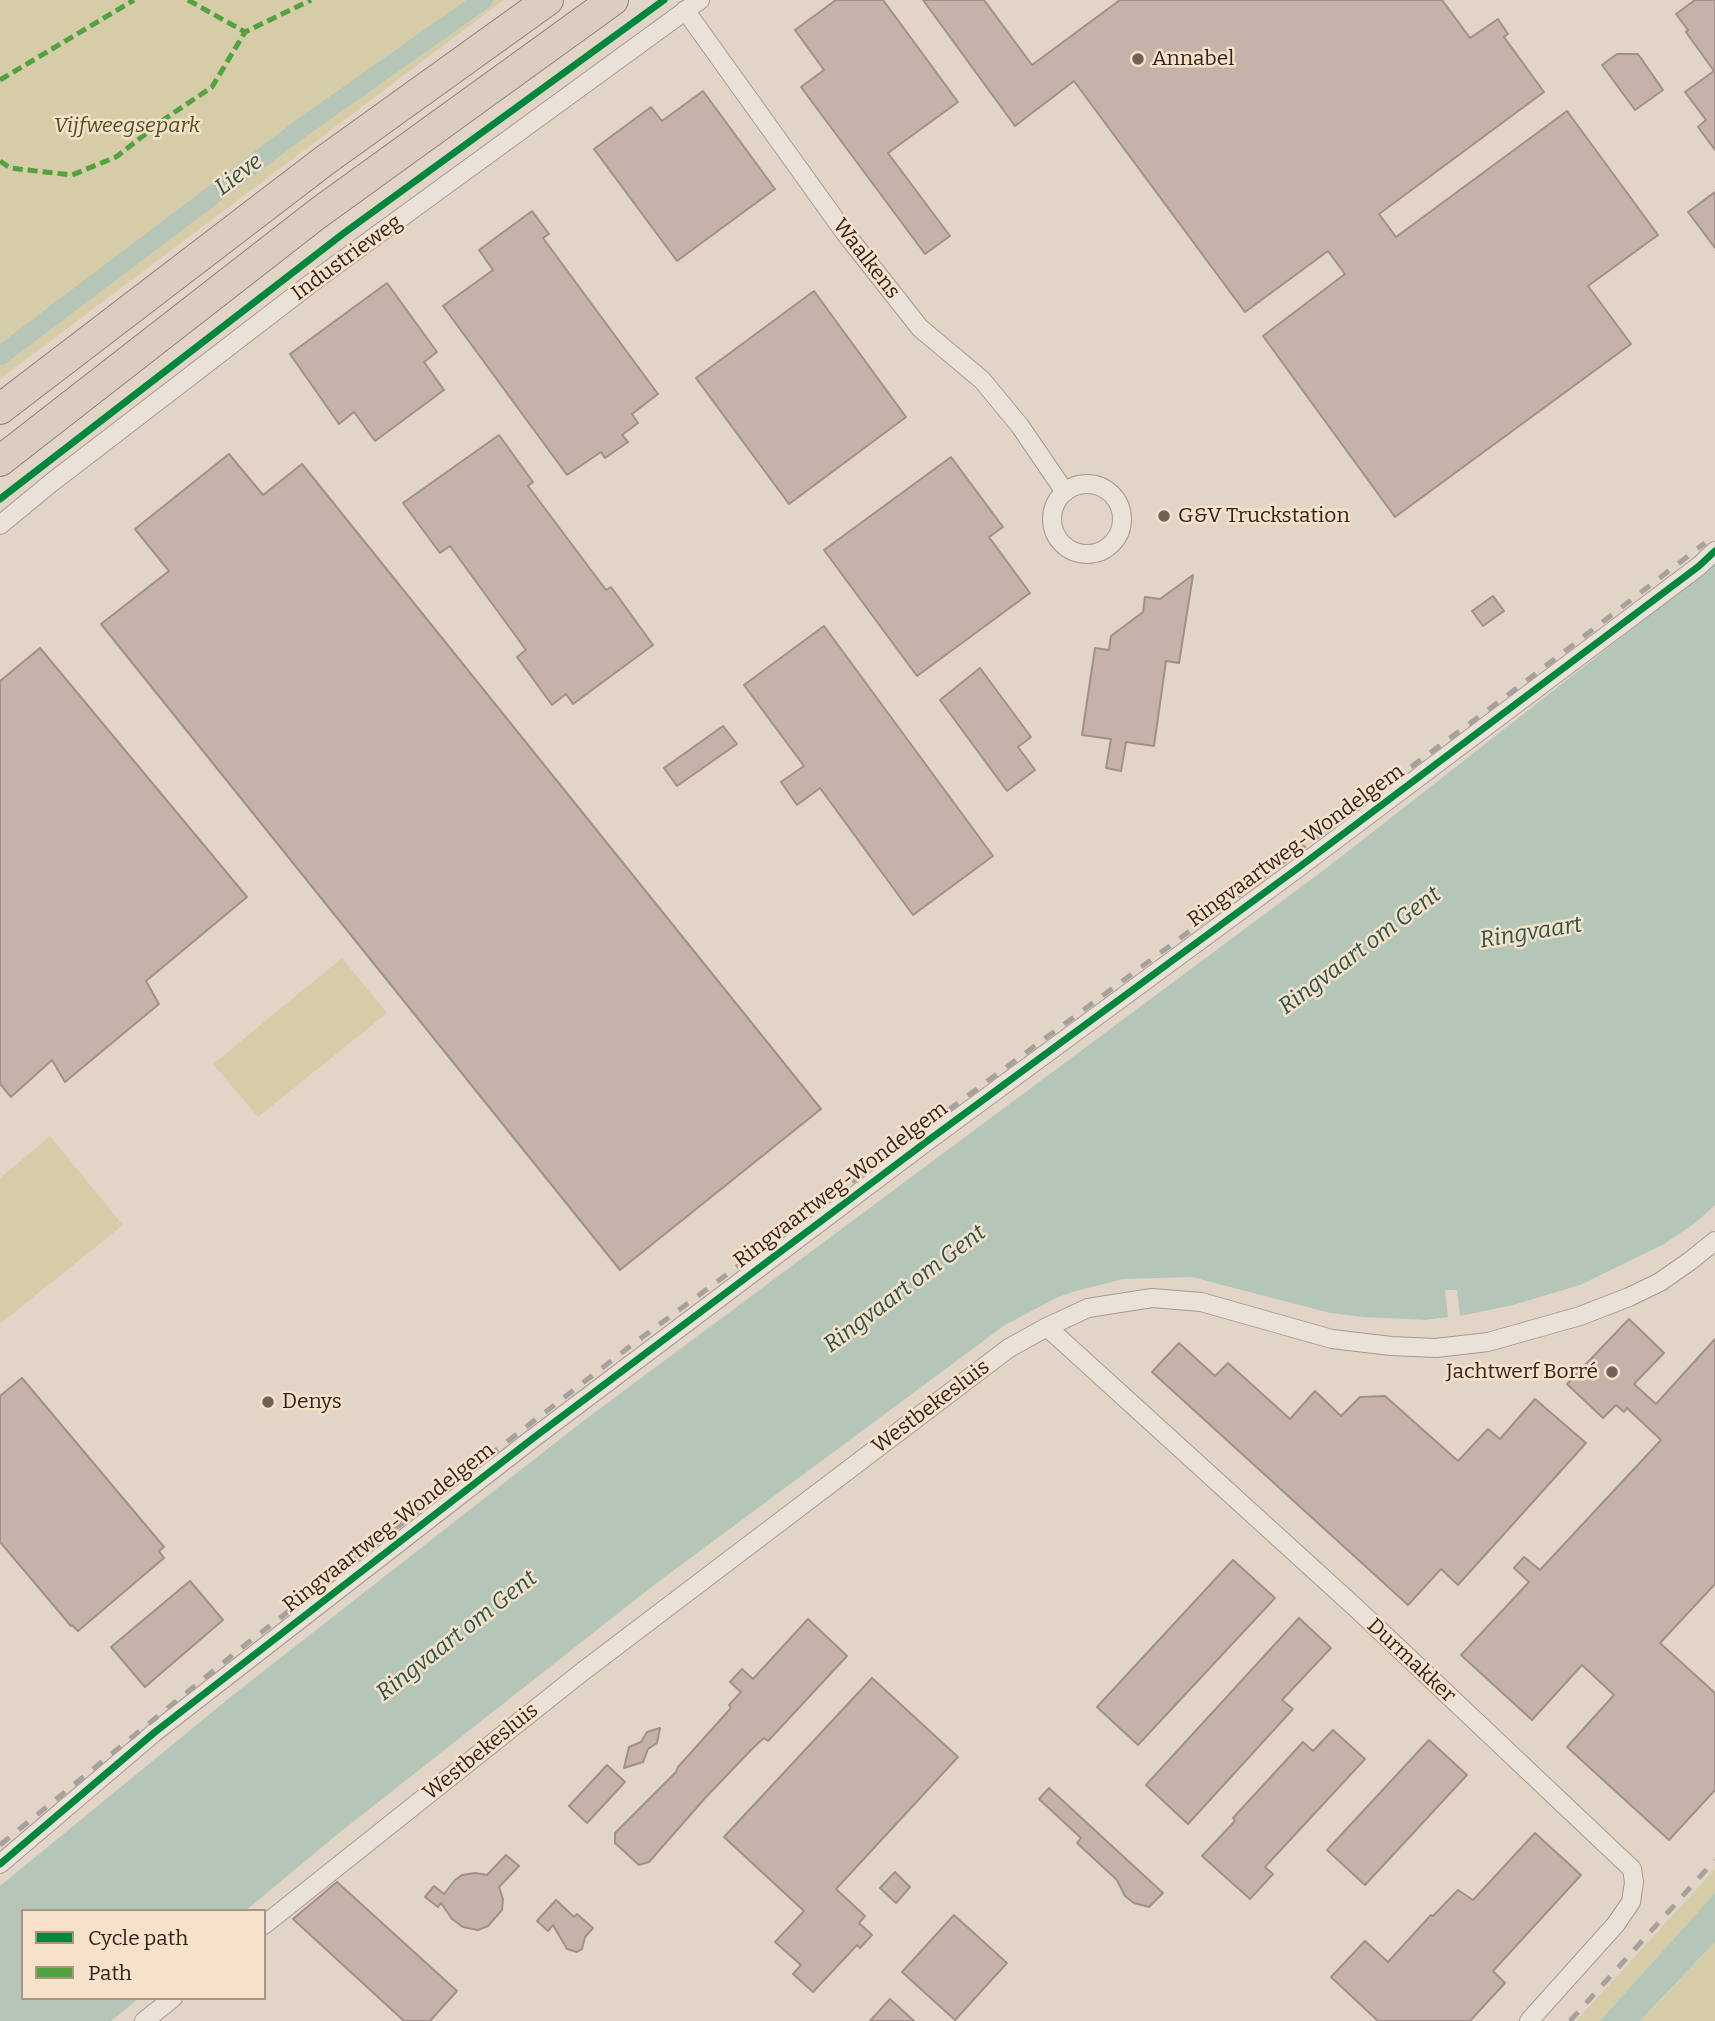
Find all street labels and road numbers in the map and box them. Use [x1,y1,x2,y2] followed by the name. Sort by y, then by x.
[287,210,407,306] street label: Industrieweg
[827,214,905,304] street label: Waalkens
[1183,759,1409,933] street label: Ringvaartweg-Wondelgem
[729,1096,953,1274] street label: Ringvaartweg-Wondelgem
[867,1355,995,1459] street label: Westbekesluis
[278,1438,500,1618] street label: Ringvaartweg-Wondelgem
[1361,1614,1461,1708] street label: Durmakker
[418,1698,544,1806] street label: Westbekesluis

